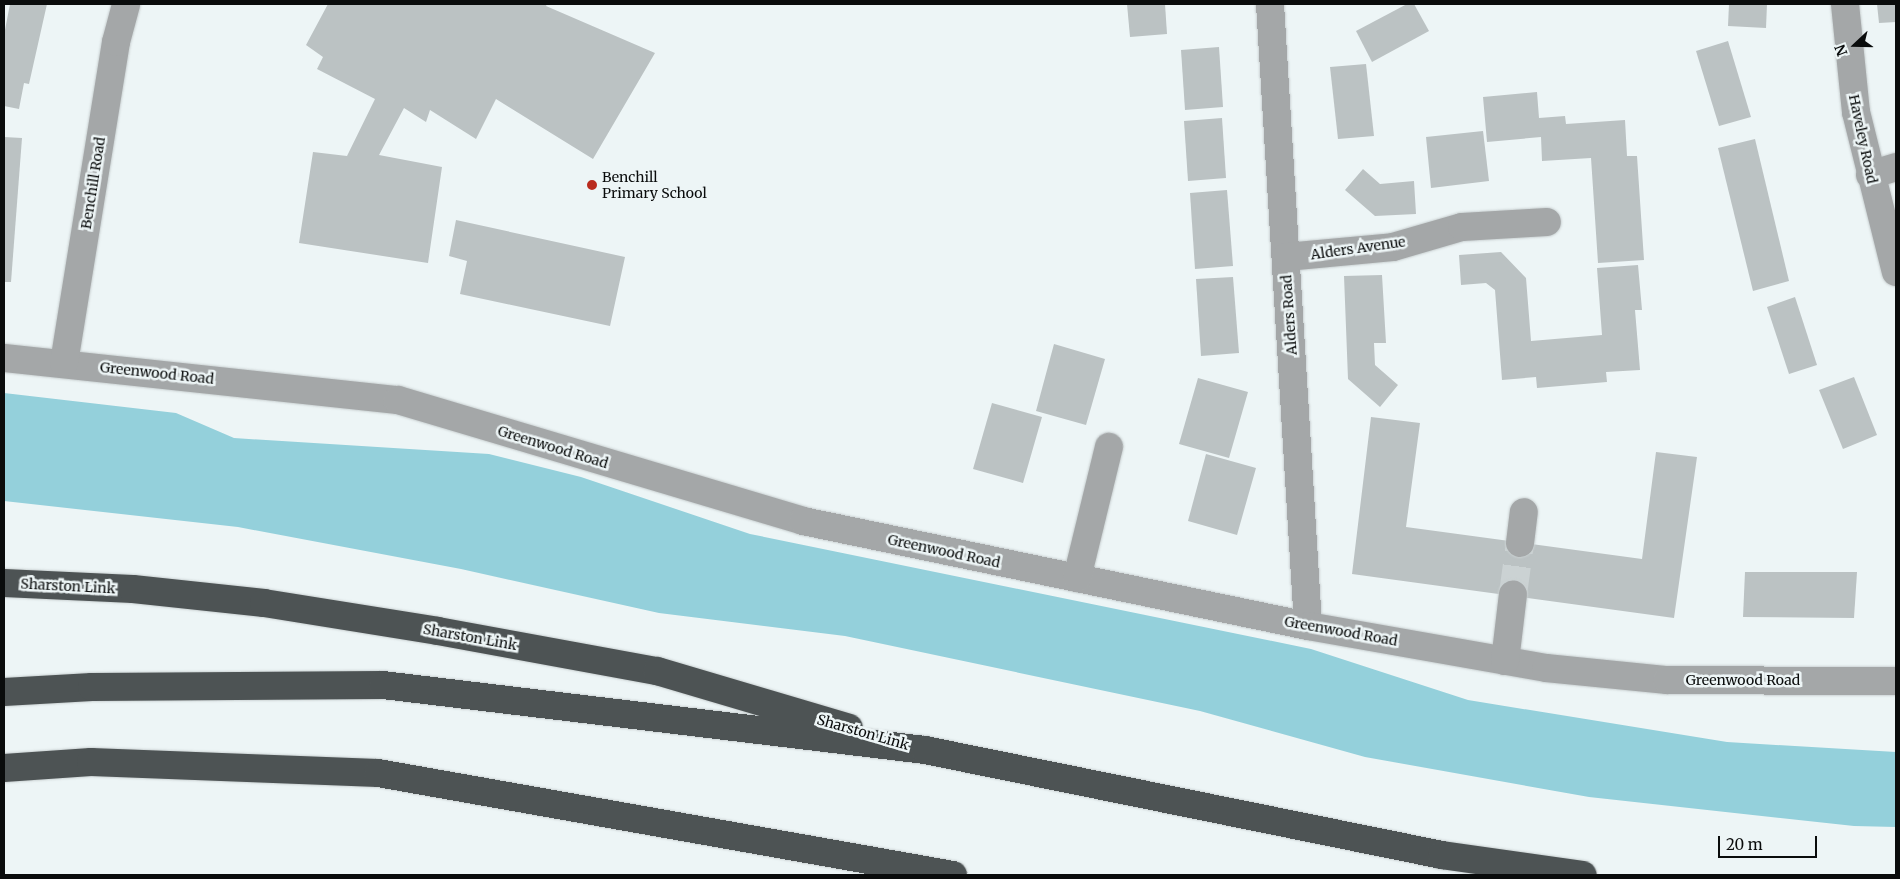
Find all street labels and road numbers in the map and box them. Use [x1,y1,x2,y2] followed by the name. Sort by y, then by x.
[1845,93,1881,185] street label: Haveley Road
[77,136,109,230] street label: Benchill Road
[1309,233,1407,263] street label: Alders Avenue
[1278,274,1300,356] street label: Alders Road
[99,359,215,387] street label: Greenwood Road
[496,422,610,472] street label: Greenwood Road
[886,531,1002,571] street label: Greenwood Road
[20,575,116,597] street label: Sharston Link
[1283,613,1399,649] street label: Greenwood Road
[422,620,518,654] street label: Sharston Link
[1686,672,1800,688] street label: Greenwood Road
[815,711,911,753] street label: Sharston Link

